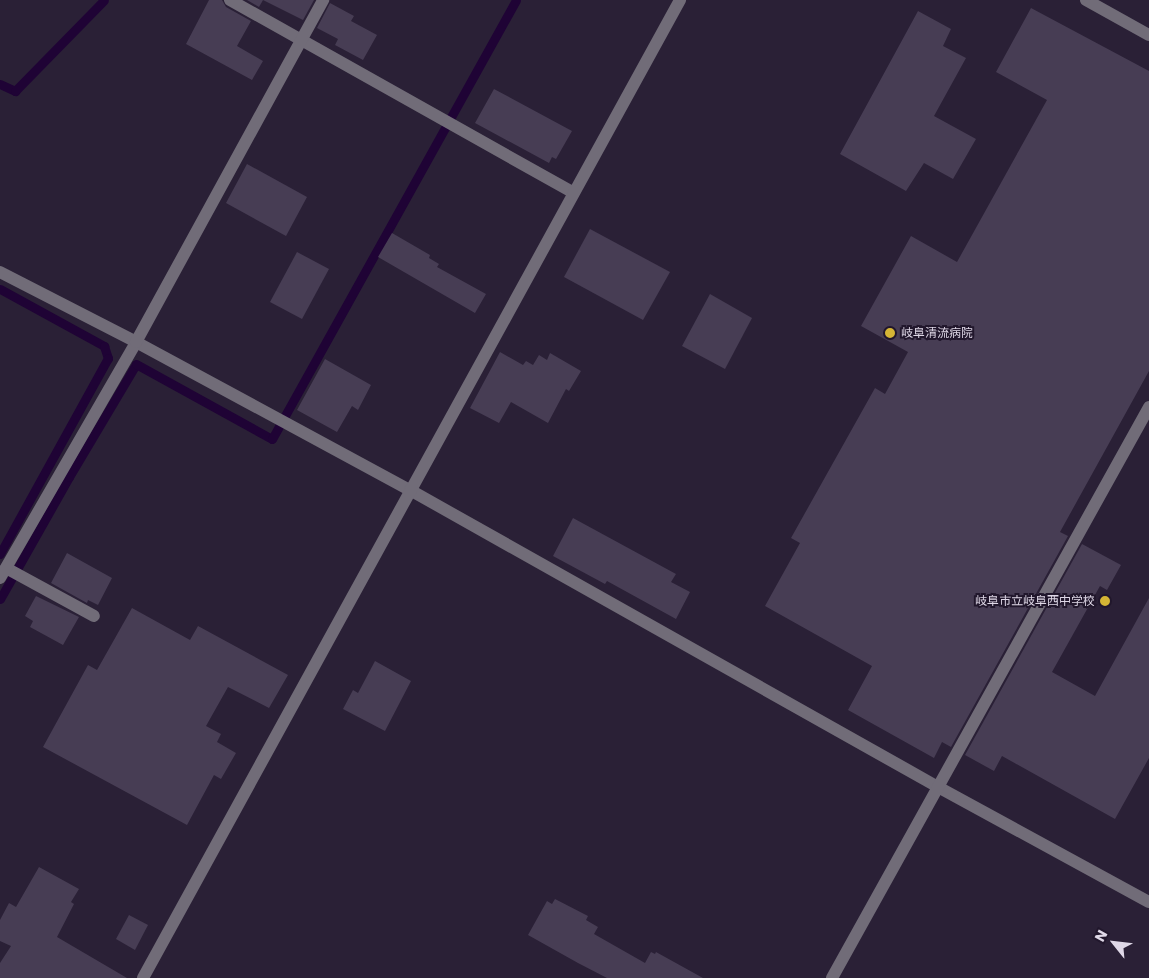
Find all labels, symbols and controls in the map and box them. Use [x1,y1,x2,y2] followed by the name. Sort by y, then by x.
[883,326,897,340] marker: 岐阜清流病院
[901,326,973,340] place label: 岐阜清流病院
[975,594,1095,608] place label: 岐阜市立岐阜西中学校
[1099,595,1111,607] marker: 岐阜市立岐阜西中学校
[1089,918,1139,968] north arrow
[1090,926,1112,945] text: N

